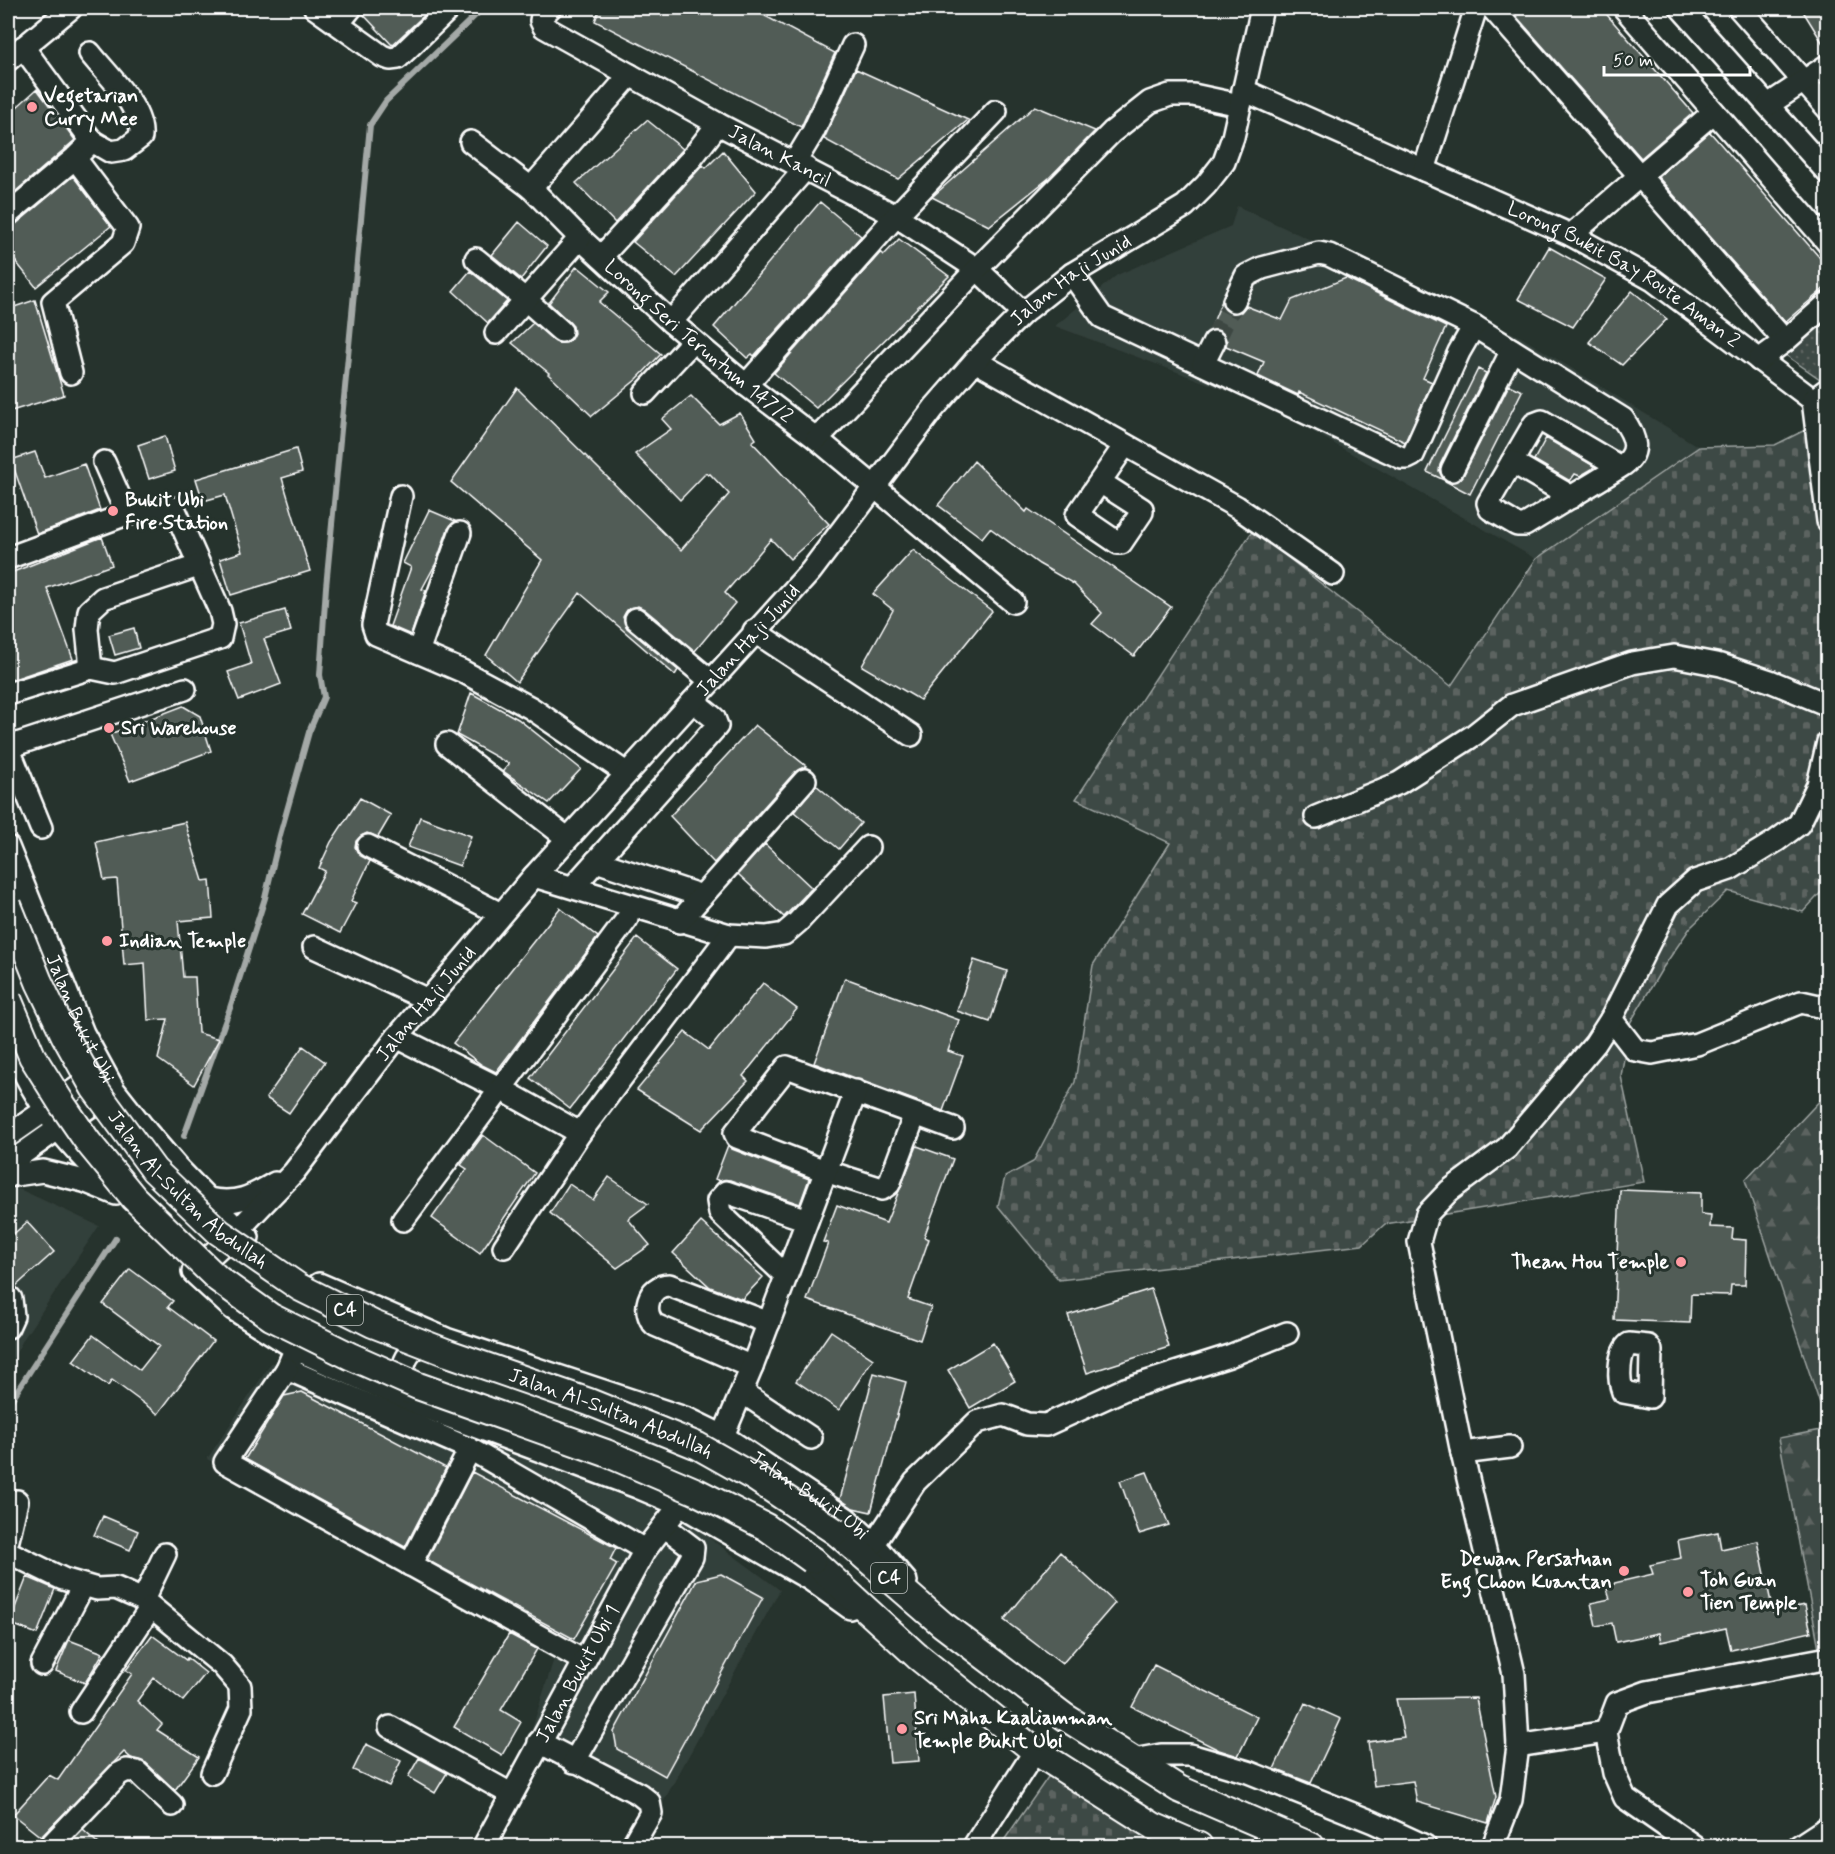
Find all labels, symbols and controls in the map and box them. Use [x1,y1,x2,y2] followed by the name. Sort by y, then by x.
[1604,39,1750,77] scale bar
[1613,49,1653,73] text: 50 m
[44,83,138,133] place label: Vegetarian Curry Mee
[25,100,39,114] marker: Vegetarian Curry Mee
[723,118,836,194] street label: Jalan Kancil
[1503,195,1746,354] street label: Lorong Bukit Bay Route Aman 2
[1004,228,1137,332] street label: Jalan Haji Junid
[598,253,799,430] street label: Lorong Seri Teruntum 147/2
[125,487,228,537] place label: Bukit Ubi Fire Station
[106,504,120,518] marker: Bukit Ubi Fire Station
[690,578,806,702] street label: Jalan Haji Junid
[121,715,237,742] place label: Sri Warehouse
[102,721,116,735] marker: Sri Warehouse
[119,928,246,955] place label: Indian Temple
[100,934,114,948] marker: Indian Temple
[370,940,482,1067] street label: Jalan Haji Junid
[39,950,121,1088] street label: Jalan Bukit Ubi
[101,1105,273,1275] street label: Jalan Al-Sultan Abdullah
[1511,1249,1670,1276] place label: Thean Hou Temple
[1674,1255,1688,1269] marker: Thean Hou Temple
[327,1295,363,1325] road number: C4
[505,1362,718,1466] street label: Jalan Al-Sultan Abdullah
[745,1444,875,1546] street label: Jalan Bukit Ubi
[1440,1546,1612,1598] place label: Dewan Persatuan Eng Choon Kuantan
[871,1563,907,1593] road number: C4
[1617,1564,1631,1578] marker: Dewan Persatuan Eng Choon Kuantan
[1700,1567,1797,1617] place label: Toh Guan Tien Temple
[1681,1585,1695,1599] marker: Toh Guan Tien Temple
[529,1600,626,1748] street label: Jalan Bukit Ubi 1
[914,1705,1112,1755] place label: Sri Maha Kaaliamman Temple Bukit Ubi
[895,1722,909,1736] marker: Sri Maha Kaaliamman Temple Bukit Ubi

